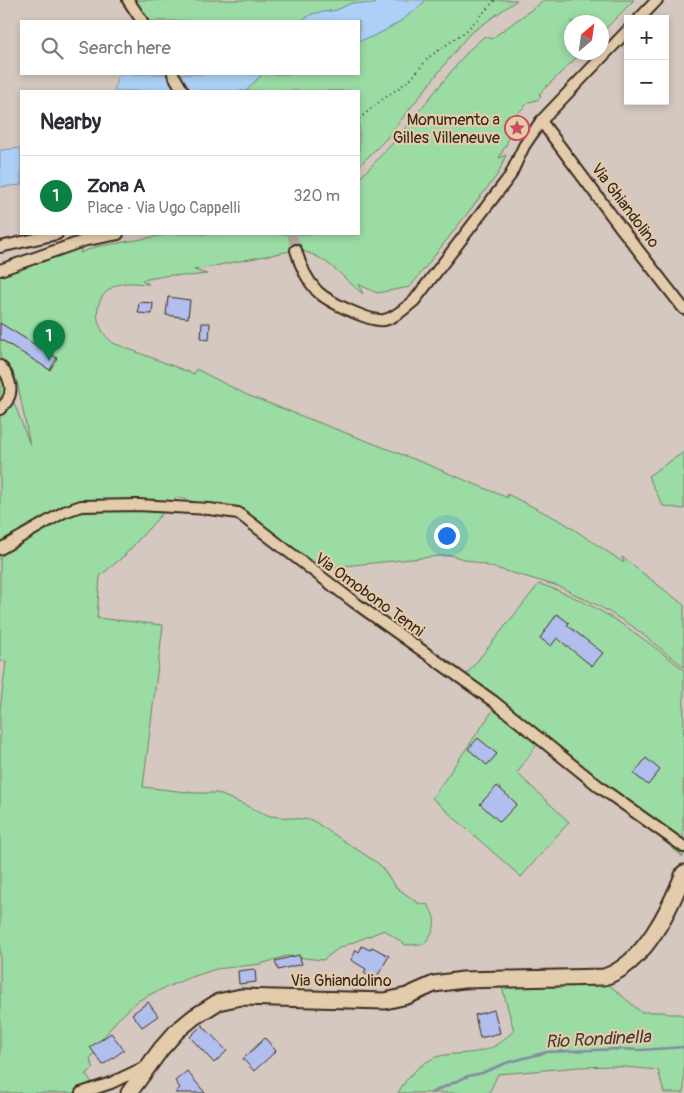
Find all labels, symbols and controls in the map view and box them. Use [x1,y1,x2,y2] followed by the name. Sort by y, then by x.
[564,15,609,60] north arrow
[624,15,669,105] map controls
[624,15,669,60] button: +
[20,20,360,75] search box
[38,34,66,62] icon: search
[78,36,171,60] text: Search here
[624,60,669,105] button: −
[40,109,101,136] text: Nearby
[393,110,500,148] place label: Monumento a Gilles Villeneuve
[504,115,530,141] place icon: Monumento a Gilles Villeneuve
[587,159,664,252] street label: Via Ghiandolino
[87,174,145,198] text: Zona A
[53,186,59,206] text: 1
[294,186,340,206] text: 320 m
[87,198,240,218] text: Place · Via Ugo Cappelli
[33,320,65,361] pin: 1
[434,523,460,549] your location
[311,548,428,641] street label: Via Omobono Tenni
[290,971,392,991] street label: Via Ghiandolino
[545,1025,653,1054] water label: Rio Rondinella

